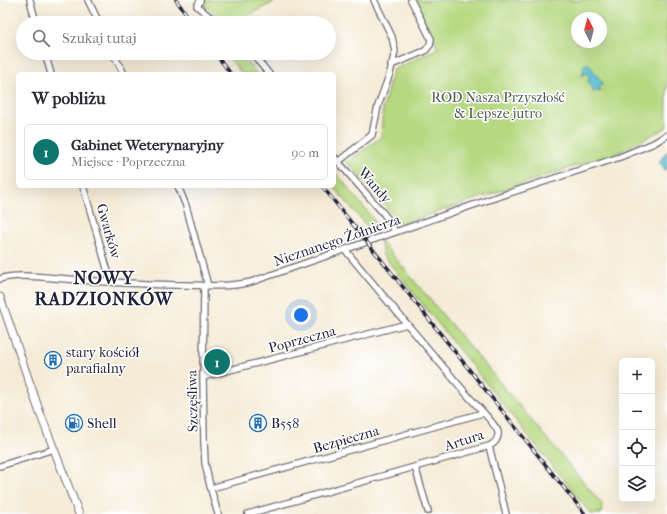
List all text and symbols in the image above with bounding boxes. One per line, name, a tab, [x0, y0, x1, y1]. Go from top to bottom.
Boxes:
north arrow	[571, 12, 607, 48]
search box	[16, 16, 336, 60]
icon: search	[30, 27, 52, 49]
text: Szukaj tutaj	[62, 29, 136, 47]
text: W pobliżu	[32, 88, 106, 108]
park label: ROD Nasza Przyszłość & Lepsze jutro	[431, 89, 565, 122]
text: Gabinet Weterynaryjny	[71, 136, 224, 154]
text: 1	[44, 145, 48, 160]
text: 90 m	[291, 145, 319, 160]
text: Miejsce · Poprzeczna	[71, 154, 185, 169]
street label: Wandy	[354, 163, 395, 207]
street label: Gwarków	[93, 202, 125, 261]
street label: Nieznanego Żołnierza	[272, 211, 403, 270]
district label: NOWY RADZIONKÓW	[35, 268, 174, 310]
your location	[291, 305, 311, 325]
street label: Poprzeczna	[267, 322, 338, 357]
place label: stary kościół parafialny	[65, 344, 139, 377]
pin: 1	[204, 347, 230, 377]
building icon: stary kościół parafialny	[43, 350, 63, 370]
map controls	[619, 358, 655, 502]
button: +	[619, 358, 655, 394]
street label: Szczęśliwa	[183, 369, 202, 432]
button: −	[619, 394, 655, 430]
fuel station icon: Shell	[64, 413, 84, 433]
building icon: B558	[248, 413, 268, 433]
place label: Shell	[87, 415, 117, 432]
place label: B558	[271, 415, 299, 432]
street label: Bezpieczna	[311, 422, 382, 457]
street label: Artura	[441, 426, 487, 455]
button: locate	[619, 430, 655, 466]
button: layers	[619, 466, 655, 502]

